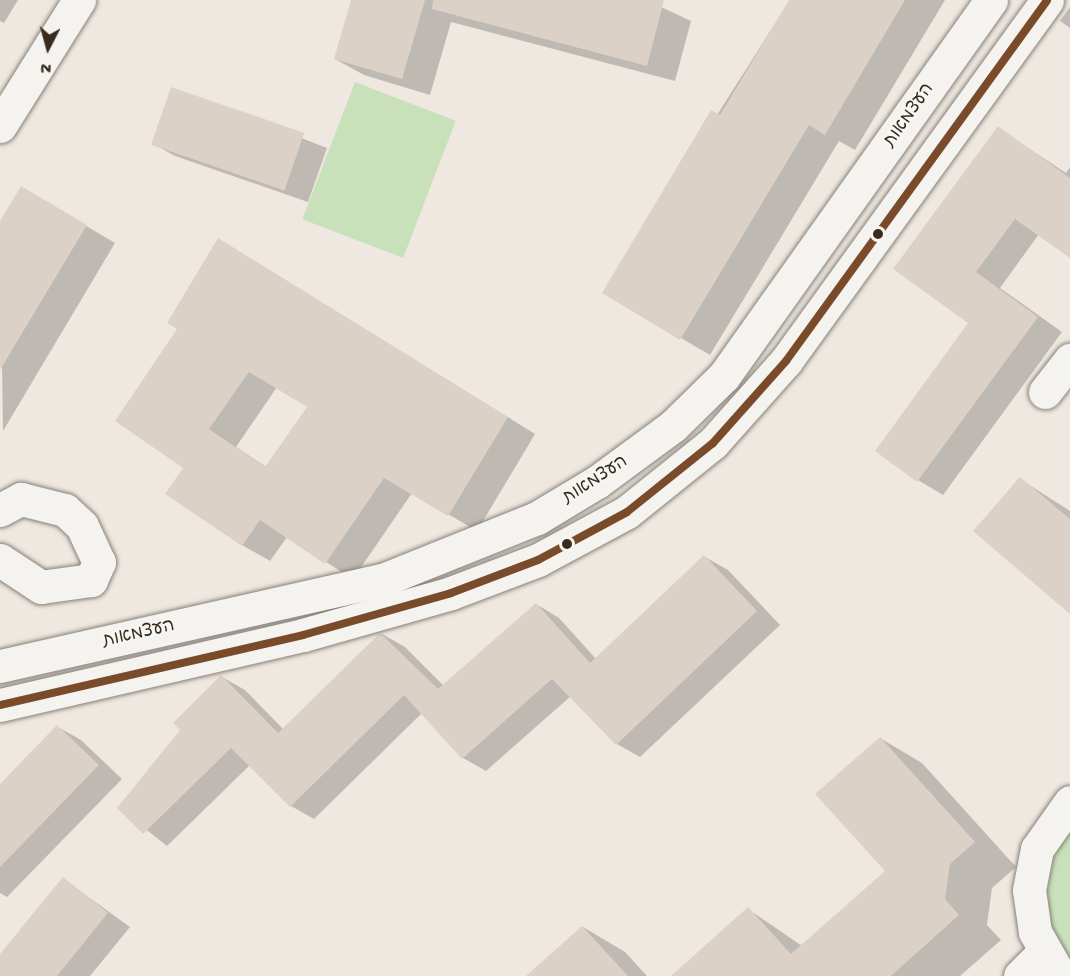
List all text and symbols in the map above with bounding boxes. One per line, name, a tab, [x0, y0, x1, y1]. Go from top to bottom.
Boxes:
north arrow	[18, 18, 78, 78]
text: N	[40, 56, 52, 76]
street label: העצמאות	[880, 80, 940, 152]
unlabelled marker	[872, 228, 884, 240]
street label: העצמאות	[559, 452, 633, 510]
unlabelled marker	[561, 538, 573, 550]
street label: העצמאות	[101, 616, 177, 654]

